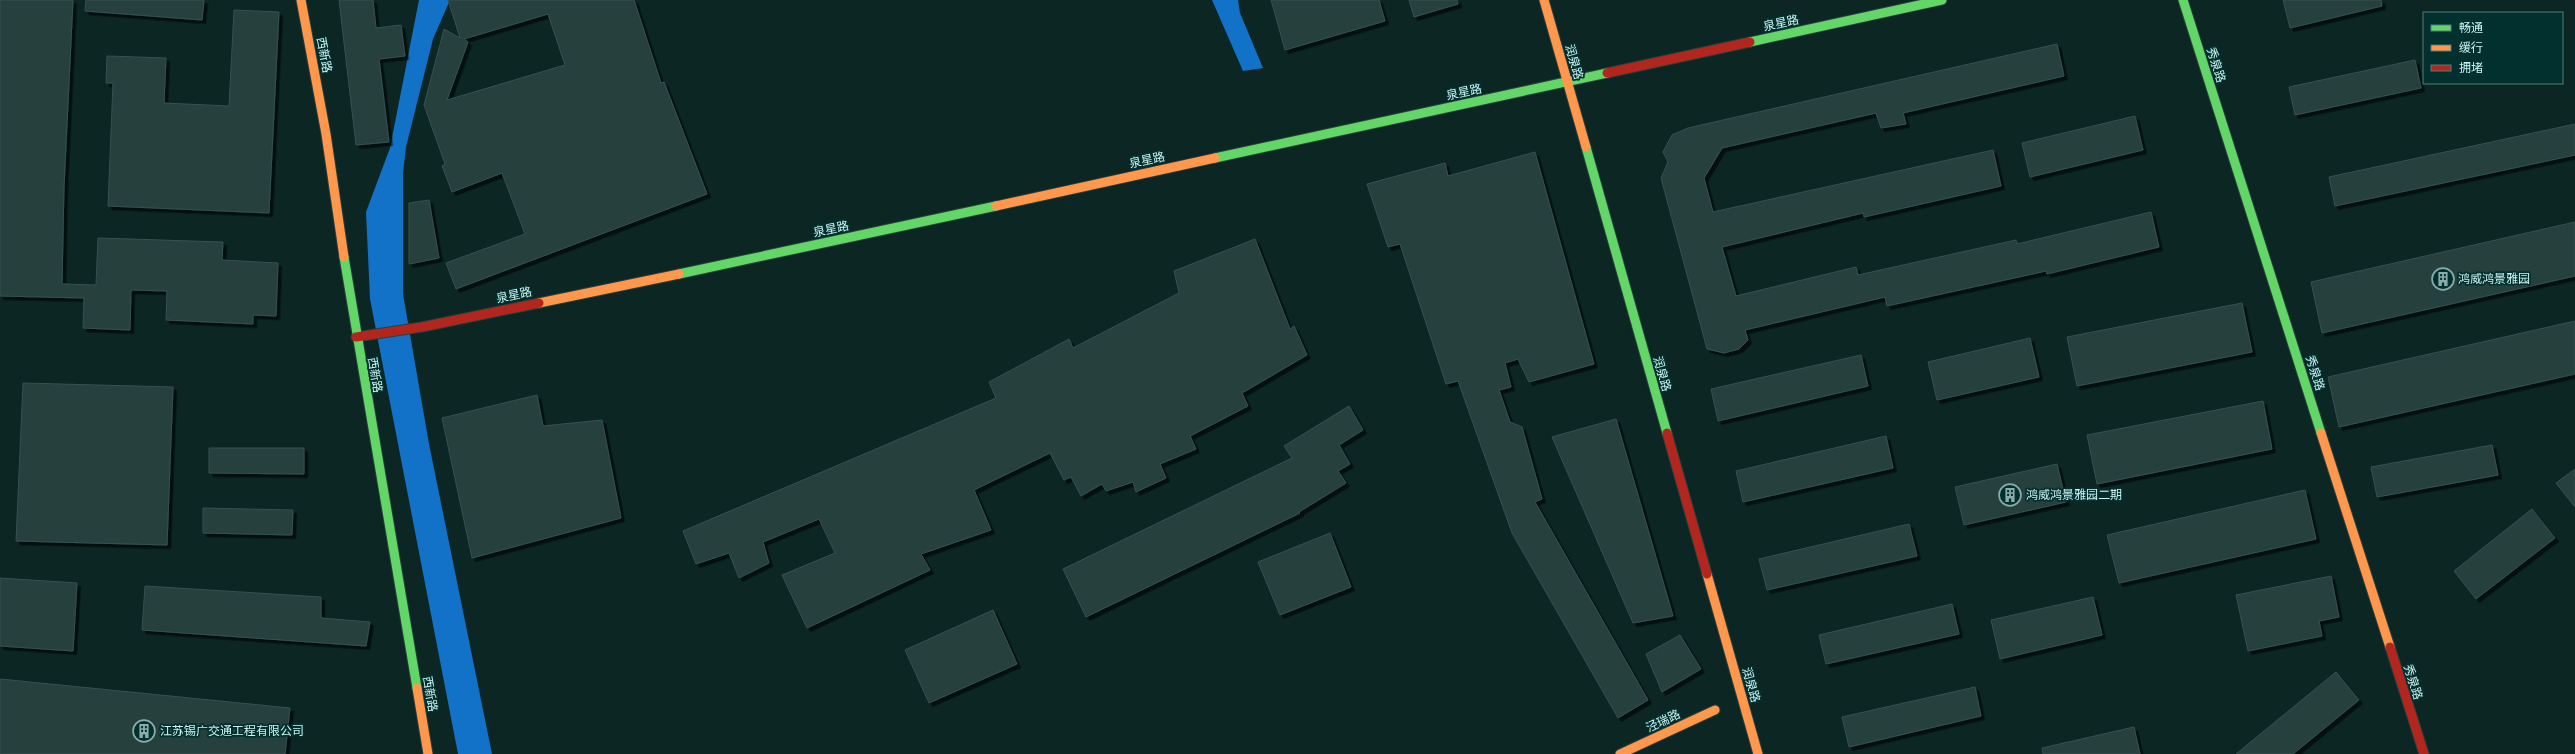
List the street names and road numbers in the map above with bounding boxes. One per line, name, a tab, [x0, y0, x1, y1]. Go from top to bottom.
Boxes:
street label: 泉星路	[1762, 12, 1800, 36]
street label: 西新路	[312, 36, 334, 74]
street label: 润泉路	[1560, 43, 1586, 82]
street label: 秀泉路	[2202, 46, 2228, 85]
street label: 泉星路	[1445, 81, 1483, 105]
street label: 泉星路	[1128, 149, 1166, 173]
street label: 泉星路	[812, 218, 850, 242]
street label: 泉星路	[495, 284, 533, 308]
street label: 秀泉路	[2301, 354, 2327, 393]
street label: 润泉路	[1648, 355, 1674, 394]
street label: 西新路	[363, 356, 385, 394]
street label: 秀泉路	[2399, 663, 2425, 702]
street label: 润泉路	[1737, 666, 1763, 705]
street label: 西新路	[418, 675, 440, 713]
street label: 泾瑞路	[1644, 707, 1683, 737]

